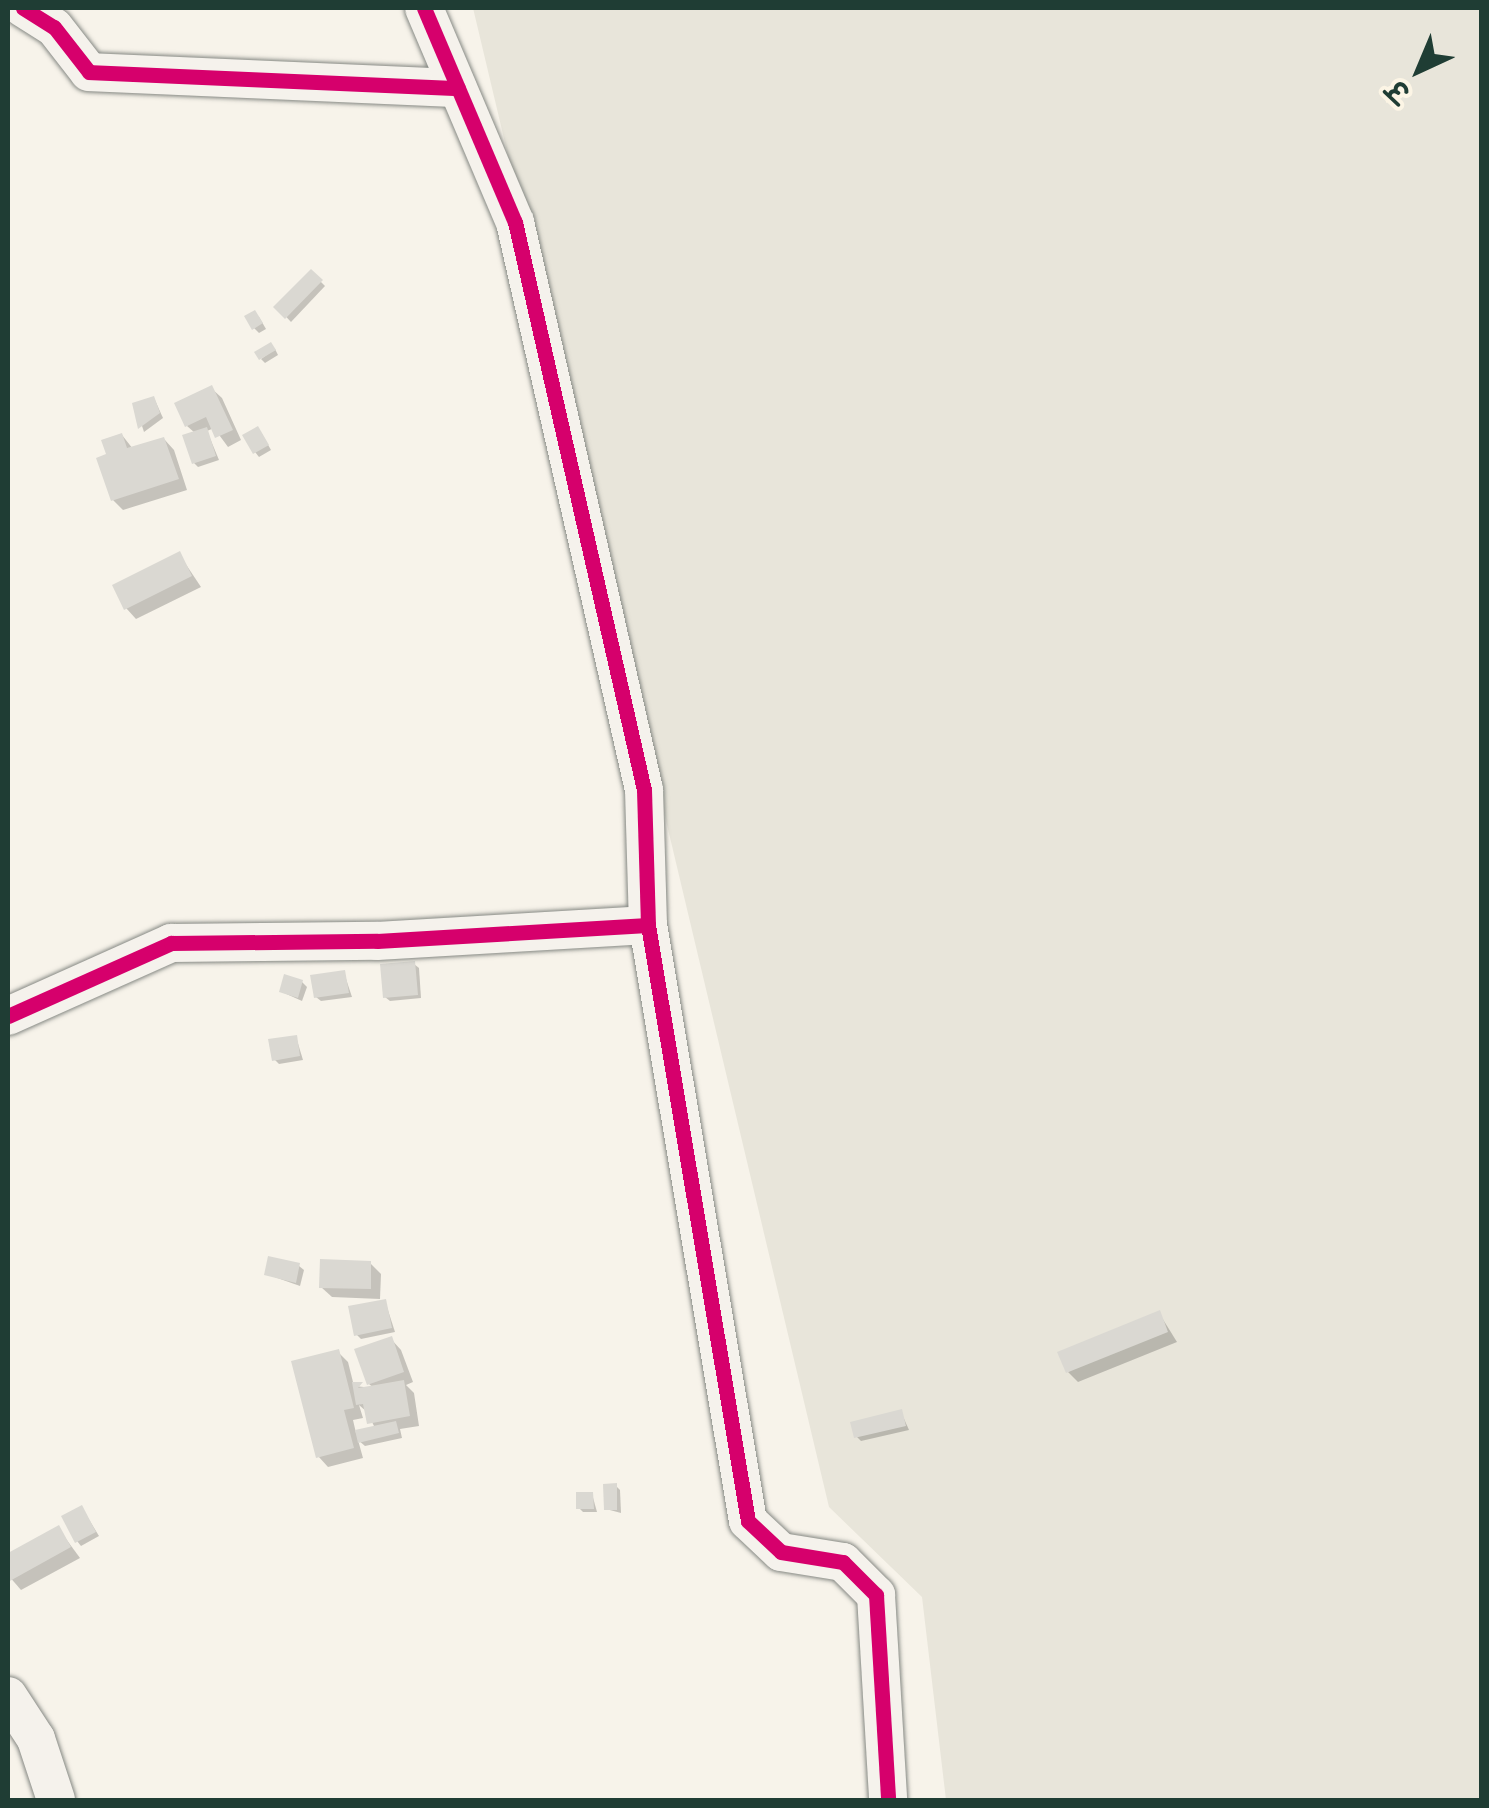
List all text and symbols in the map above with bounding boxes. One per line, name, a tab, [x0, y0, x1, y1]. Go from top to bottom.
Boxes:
north arrow	[1369, 20, 1469, 120]
text: उ	[1380, 73, 1417, 110]

